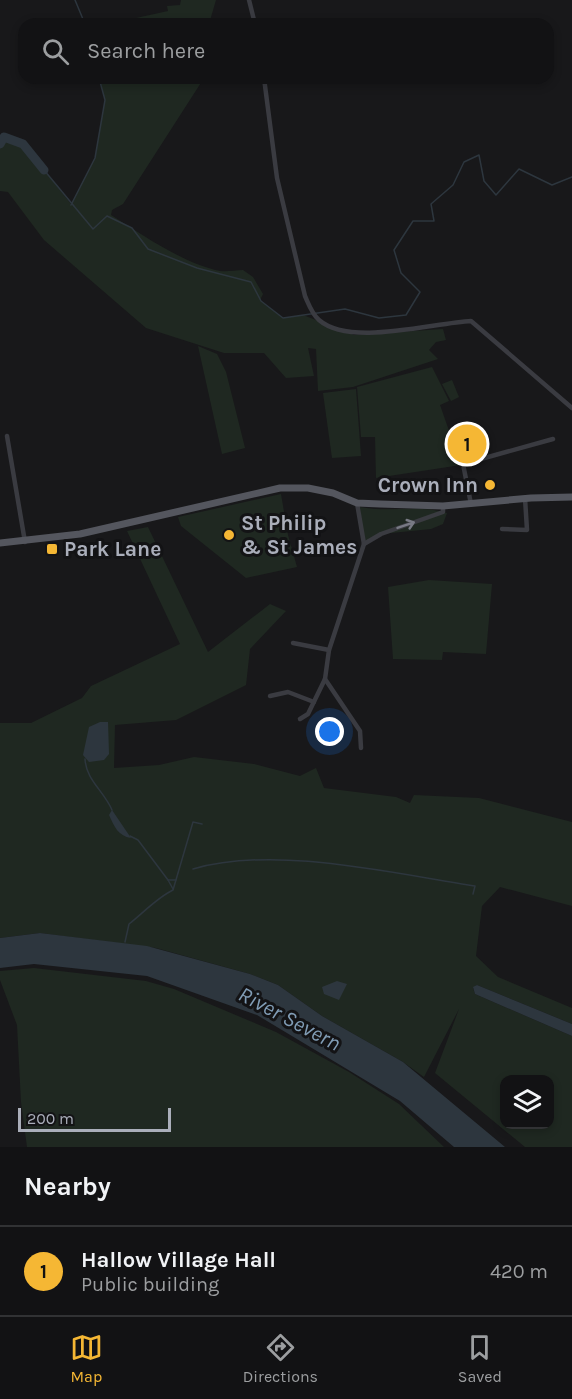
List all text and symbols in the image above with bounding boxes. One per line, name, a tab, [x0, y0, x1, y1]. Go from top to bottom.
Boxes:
search box	[18, 18, 554, 84]
icon: search	[39, 35, 72, 68]
text: Search here	[87, 38, 205, 64]
pin: 1	[448, 422, 486, 466]
place label: Crown Inn	[378, 473, 478, 497]
marker: Crown Inn	[483, 478, 497, 492]
place label: St Philip & St James	[241, 511, 357, 559]
one-way arrow	[396, 519, 415, 530]
marker: St Philip & St James	[222, 528, 236, 542]
place label: Park Lane	[64, 537, 161, 561]
marker: Park Lane	[45, 542, 59, 556]
your location	[315, 717, 344, 746]
water label: River Severn	[234, 981, 345, 1057]
map controls	[500, 1075, 554, 1129]
button: layers	[500, 1075, 554, 1129]
scale bar	[18, 1105, 171, 1132]
text: 200 m	[27, 1109, 74, 1128]
text: Nearby	[24, 1171, 111, 1202]
text: Hallow Village Hall	[81, 1247, 276, 1273]
text: 1	[40, 1260, 47, 1283]
text: 420 m	[490, 1260, 548, 1283]
text: Public building	[81, 1273, 219, 1296]
tab: Map	[70, 1331, 103, 1386]
tab: Directions	[243, 1331, 318, 1386]
tab: Saved	[458, 1331, 502, 1386]

